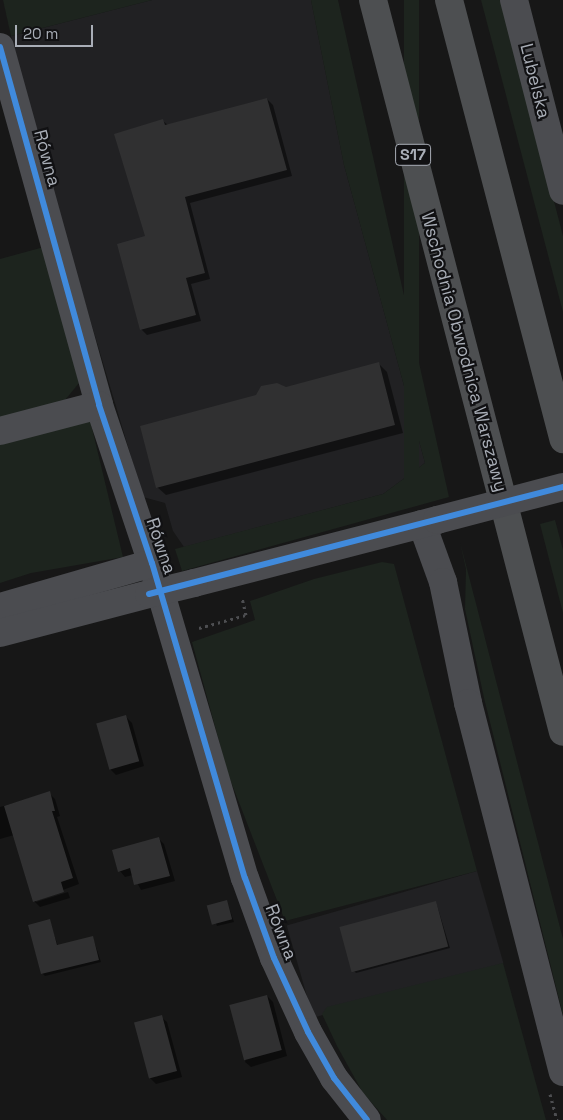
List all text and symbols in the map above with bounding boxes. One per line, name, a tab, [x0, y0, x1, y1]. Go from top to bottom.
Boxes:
scale bar	[18, 15, 95, 47]
text: 20 m	[23, 24, 58, 43]
street label: Lubelska	[515, 41, 555, 121]
street label: Równa	[29, 127, 65, 189]
road number: S17	[394, 142, 432, 168]
street label: Wschodnia Obwodnica Warszawy	[416, 210, 512, 494]
street label: Równa	[141, 515, 181, 577]
street label: Równa	[261, 901, 301, 963]

